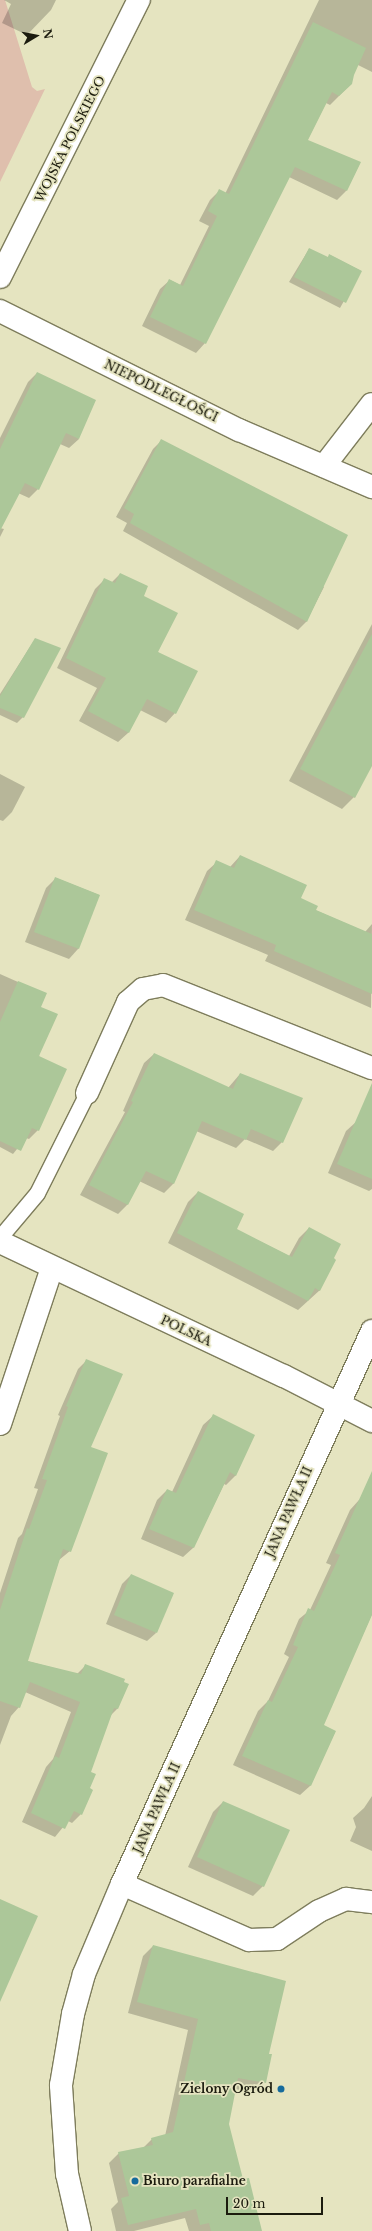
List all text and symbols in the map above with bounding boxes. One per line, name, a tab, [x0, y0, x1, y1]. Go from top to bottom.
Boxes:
north arrow	[16, 16, 56, 56]
text: N	[40, 28, 56, 40]
street label: WOJSKA POLSKIEGO	[32, 73, 108, 205]
street label: NIEPODLEGŁOŚCI	[102, 357, 220, 425]
street label: POLSKA	[158, 1313, 214, 1349]
street label: JANA PAWŁA II	[262, 1464, 316, 1560]
street label: JANA PAWŁA II	[130, 1760, 184, 1856]
place label: Zielony Ogród	[180, 2082, 273, 2096]
marker: Zielony Ogród	[276, 2084, 286, 2094]
place label: Biuro parafialne	[143, 2174, 246, 2188]
marker: Biuro parafialne	[130, 2176, 140, 2186]
scale bar	[228, 2189, 325, 2215]
text: 20 m	[233, 2196, 265, 2211]

